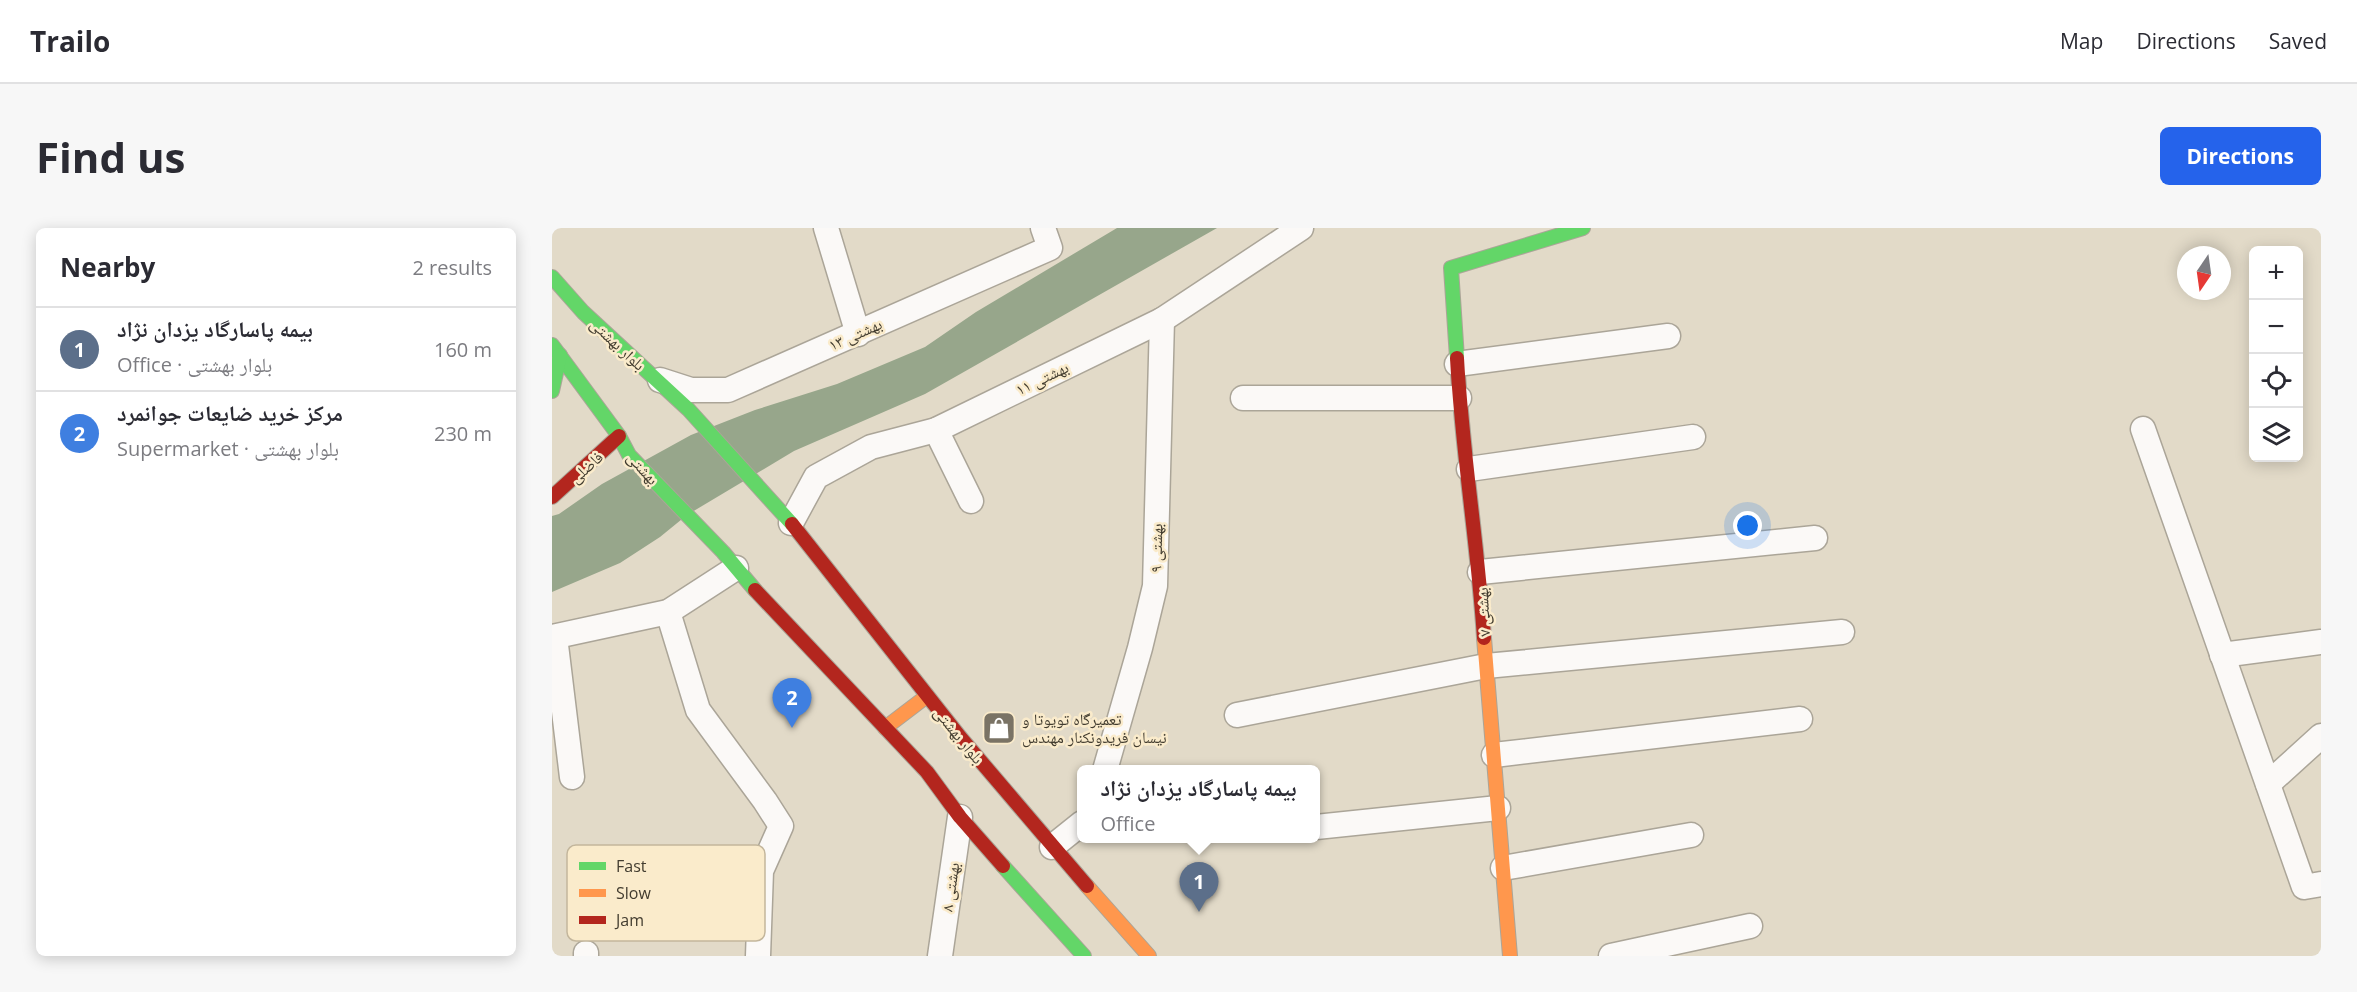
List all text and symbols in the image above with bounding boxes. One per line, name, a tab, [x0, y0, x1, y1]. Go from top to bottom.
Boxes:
text: Trailo	[30, 22, 110, 60]
text: Map	[2060, 27, 2103, 55]
text: Directions	[2136, 27, 2236, 55]
text: Saved	[2269, 27, 2327, 55]
button: Directions	[2160, 127, 2321, 185]
text: Find us	[36, 128, 185, 185]
north arrow	[2177, 246, 2231, 300]
map controls	[2249, 246, 2303, 462]
button: +	[2249, 246, 2303, 300]
text: Nearby	[60, 249, 155, 285]
text: 2 results	[412, 254, 492, 281]
button: −	[2249, 300, 2303, 354]
street label: بهشتی ۱۳	[825, 312, 885, 356]
text: بیمه پاسارگاد یزدان نژاد	[117, 313, 313, 343]
street label: بلوار بهشتی	[586, 313, 650, 375]
text: 1	[74, 336, 85, 363]
text: 160 m	[434, 336, 492, 363]
text: Office · بلوار بهشتی	[117, 351, 272, 378]
button: locate	[2249, 354, 2303, 408]
street label: بهشتی ۱۱	[1012, 356, 1072, 400]
text: مرکز خرید ضایعات جوانمرد	[117, 397, 343, 427]
button: layers	[2249, 408, 2303, 462]
text: 2	[74, 420, 85, 447]
text: 230 m	[434, 420, 492, 447]
text: Supermarket · بلوار بهشتی	[117, 435, 339, 462]
street label: فاضلی	[564, 446, 608, 488]
street label: بهشتی	[622, 447, 664, 489]
your location	[1733, 511, 1762, 540]
street label: بهشتی ۹	[1145, 523, 1167, 573]
street label: بهشتی ۷	[1471, 587, 1495, 637]
pin: 2	[772, 678, 812, 728]
street label: بلوار بهشتی	[929, 702, 989, 768]
place label: تعمیرگاه تویوتا و نیسان فریدونکنار مهندس	[1022, 708, 1167, 748]
shop icon: تعمیرگاه تویوتا و نیسان فریدونکنار مهندس	[981, 710, 1017, 746]
popup	[1077, 765, 1320, 843]
text: بیمه پاسارگاد یزدان نژاد	[1101, 772, 1296, 802]
text: Office	[1101, 810, 1155, 837]
legend	[567, 845, 765, 941]
text: Fast	[616, 855, 647, 877]
street label: بهشتی ۸	[936, 861, 964, 913]
pin: 1	[1180, 862, 1218, 912]
text: Slow	[616, 882, 651, 904]
text: Jam	[614, 909, 644, 931]

